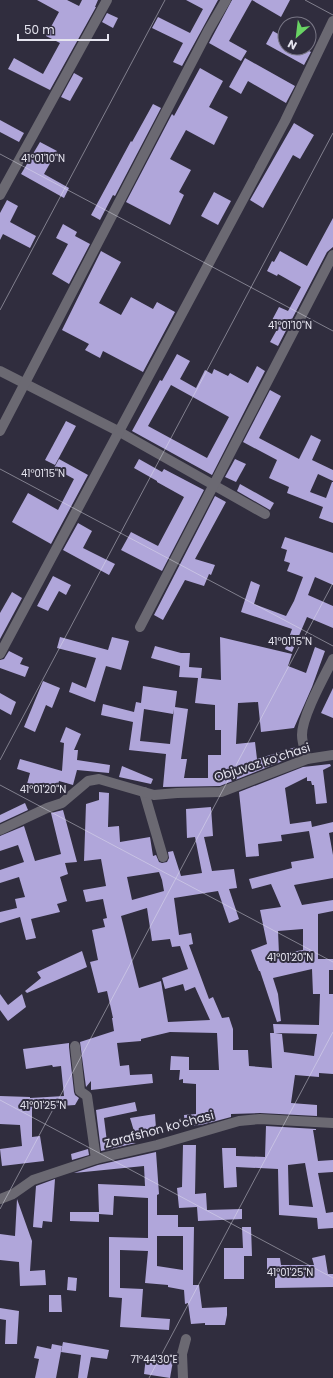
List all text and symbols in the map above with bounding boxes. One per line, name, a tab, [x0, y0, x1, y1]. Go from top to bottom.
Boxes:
scale bar	[18, 16, 108, 42]
north arrow	[277, 16, 317, 56]
text: 50 m	[24, 21, 55, 38]
text: N	[285, 36, 300, 54]
text: 41°01'10"N	[21, 151, 65, 166]
text: 41°01'10"N	[268, 318, 312, 333]
text: 41°01'15"N	[21, 466, 65, 481]
text: 41°01'15"N	[268, 634, 312, 649]
street label: Objuvoz koʻchasi	[212, 738, 312, 786]
text: 41°01'20"N	[20, 782, 66, 797]
text: 41°01'20"N	[267, 950, 313, 965]
text: 41°01'25"N	[20, 1098, 66, 1113]
street label: Zarafshon koʻchasi	[102, 1106, 216, 1152]
text: 41°01'25"N	[267, 1265, 313, 1280]
text: 71°44'30"E	[130, 1352, 178, 1367]

